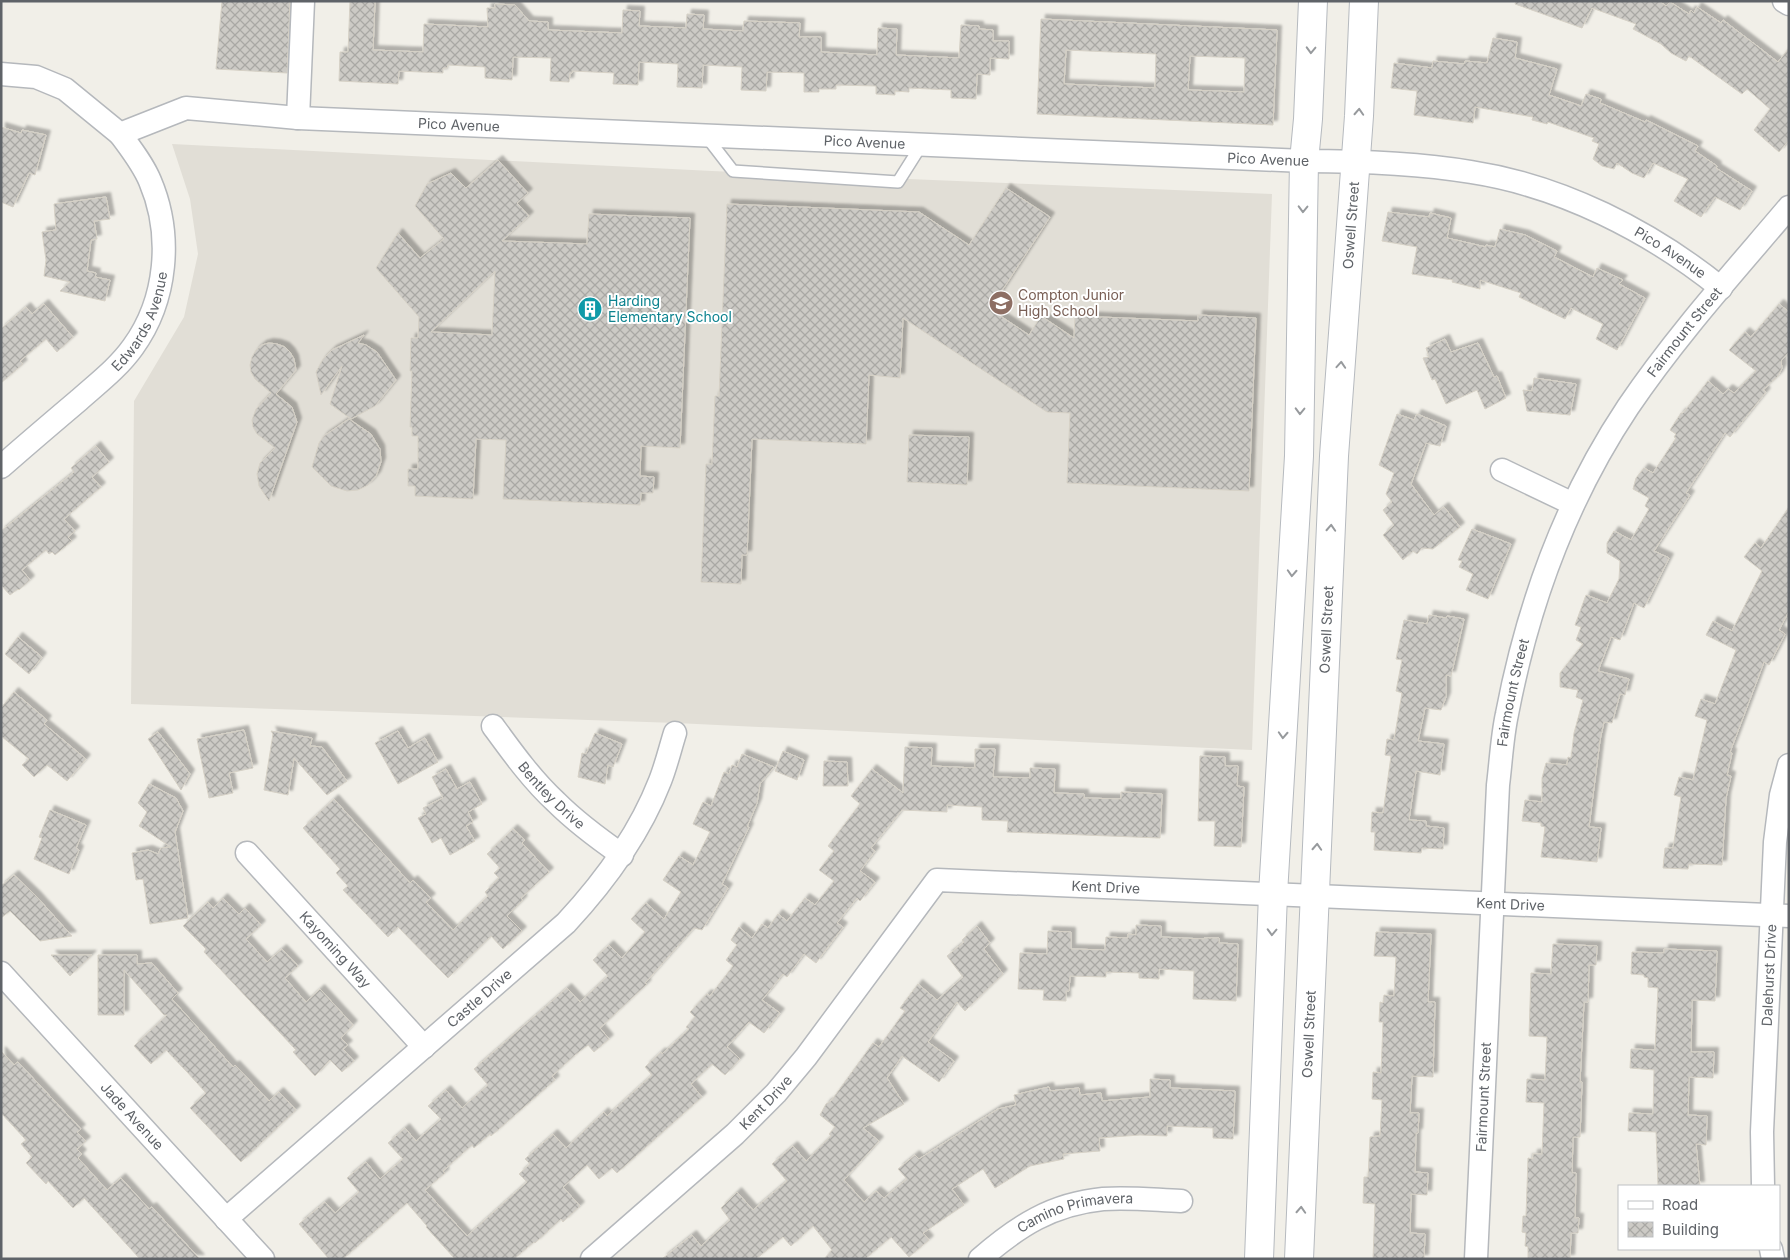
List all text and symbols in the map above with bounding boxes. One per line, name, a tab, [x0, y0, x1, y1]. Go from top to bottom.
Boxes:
one-way arrow	[1306, 46, 1316, 54]
one-way arrow	[1354, 108, 1364, 116]
street label: Pico Avenue	[418, 114, 500, 135]
street label: Pico Avenue	[823, 131, 906, 152]
street label: Pico Avenue	[1227, 149, 1309, 169]
street label: Oswell Street	[1339, 181, 1362, 270]
one-way arrow	[1298, 206, 1309, 214]
street label: Pico Avenue	[1632, 223, 1710, 282]
street label: Edwards Avenue	[108, 270, 170, 374]
street label: Fairmount Street	[1643, 283, 1725, 380]
place label: Compton Junior High School	[1018, 286, 1124, 319]
school or university icon: Compton Junior High School	[988, 290, 1014, 316]
place label: Harding Elementary School	[608, 292, 732, 325]
building icon: Harding Elementary School	[577, 296, 603, 322]
one-way arrow	[1335, 361, 1346, 369]
one-way arrow	[1295, 407, 1305, 415]
one-way arrow	[1326, 523, 1336, 531]
one-way arrow	[1287, 569, 1298, 577]
street label: Oswell Street	[1316, 585, 1336, 674]
street label: Fairmount Street	[1493, 636, 1532, 748]
one-way arrow	[1277, 732, 1288, 740]
street label: Bentley Drive	[515, 758, 589, 832]
one-way arrow	[1312, 843, 1322, 851]
street label: Kent Drive	[1071, 877, 1141, 897]
street label: Kent Drive	[1476, 894, 1545, 914]
street label: Kayoming Way	[296, 907, 375, 992]
street label: Dalehurst Drive	[1758, 924, 1779, 1027]
one-way arrow	[1267, 929, 1277, 937]
street label: Castle Drive	[443, 965, 515, 1031]
street label: Oswell Street	[1298, 990, 1319, 1078]
street label: Fairmount Street	[1472, 1041, 1494, 1153]
street label: Kent Drive	[736, 1072, 795, 1133]
street label: Jade Avenue	[97, 1078, 168, 1153]
legend	[1618, 1185, 1780, 1250]
street label: Camino Primavera	[1013, 1189, 1133, 1236]
text: Road	[1662, 1195, 1698, 1214]
one-way arrow	[1296, 1206, 1306, 1214]
text: Building	[1662, 1220, 1719, 1239]

